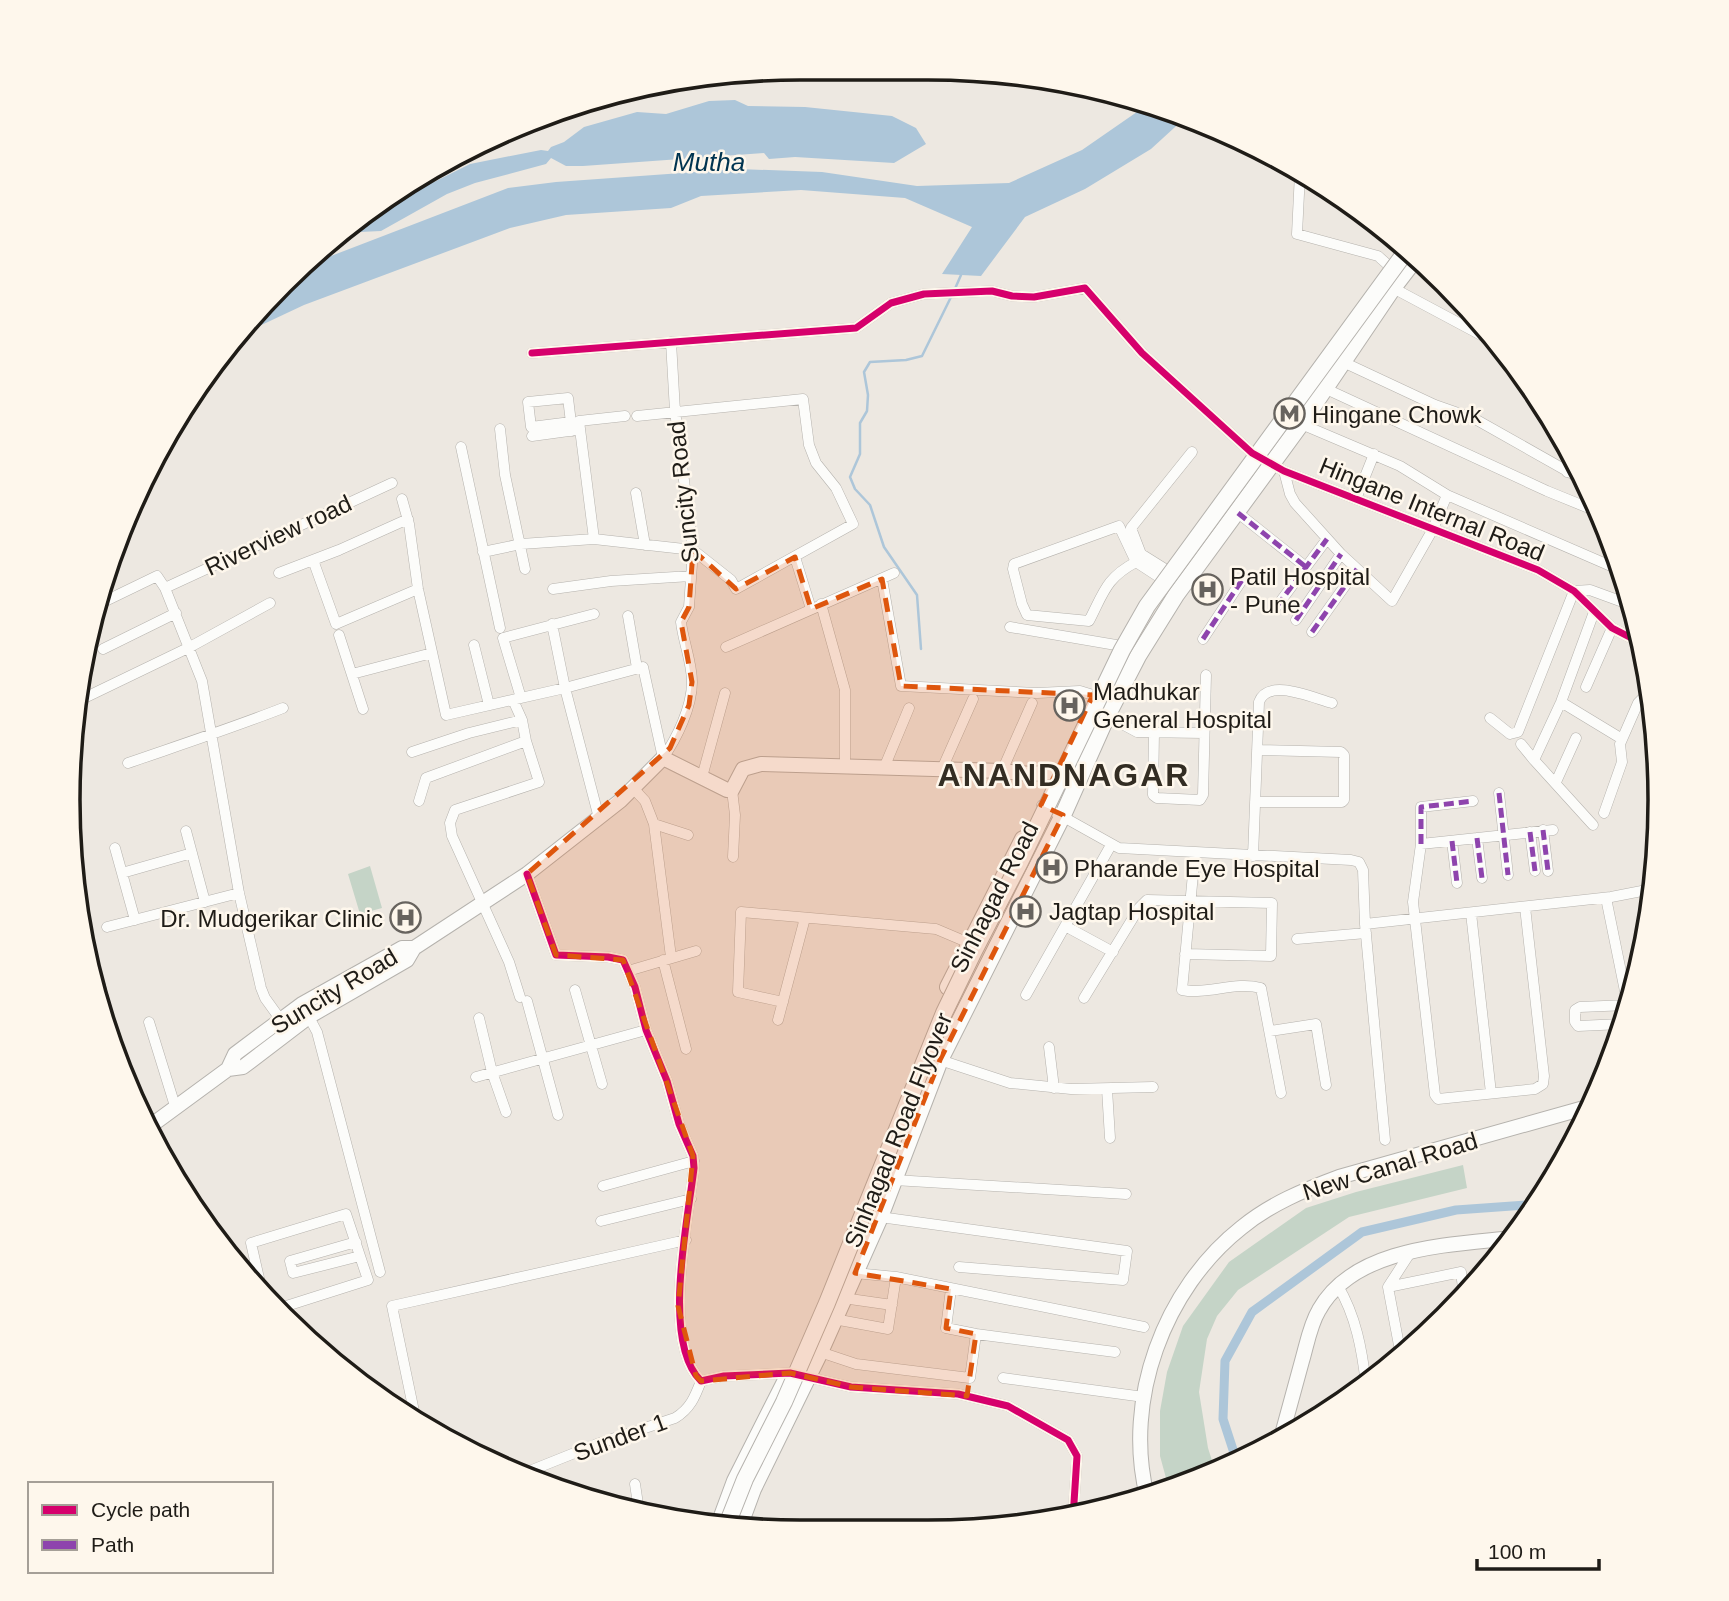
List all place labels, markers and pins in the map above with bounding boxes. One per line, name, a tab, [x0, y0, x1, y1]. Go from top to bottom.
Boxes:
metro station icon: Hingane Chowk	[1272, 397, 1306, 431]
place label: Hingane Chowk	[1312, 401, 1482, 428]
place label: Patil Hospital - Pune	[1230, 563, 1370, 618]
hospital icon: Patil Hospital - Pune	[1190, 573, 1224, 607]
place label: Madhukar General Hospital	[1093, 678, 1272, 733]
hospital icon: Madhukar General Hospital	[1053, 688, 1087, 722]
hospital icon: Pharande Eye Hospital	[1034, 851, 1068, 885]
place label: Pharande Eye Hospital	[1074, 855, 1319, 882]
hospital icon: Jagtap Hospital	[1009, 894, 1043, 928]
place label: Jagtap Hospital	[1049, 898, 1214, 925]
hospital icon: Dr. Mudgerikar Clinic	[389, 901, 423, 935]
place label: Dr. Mudgerikar Clinic	[160, 905, 383, 932]

